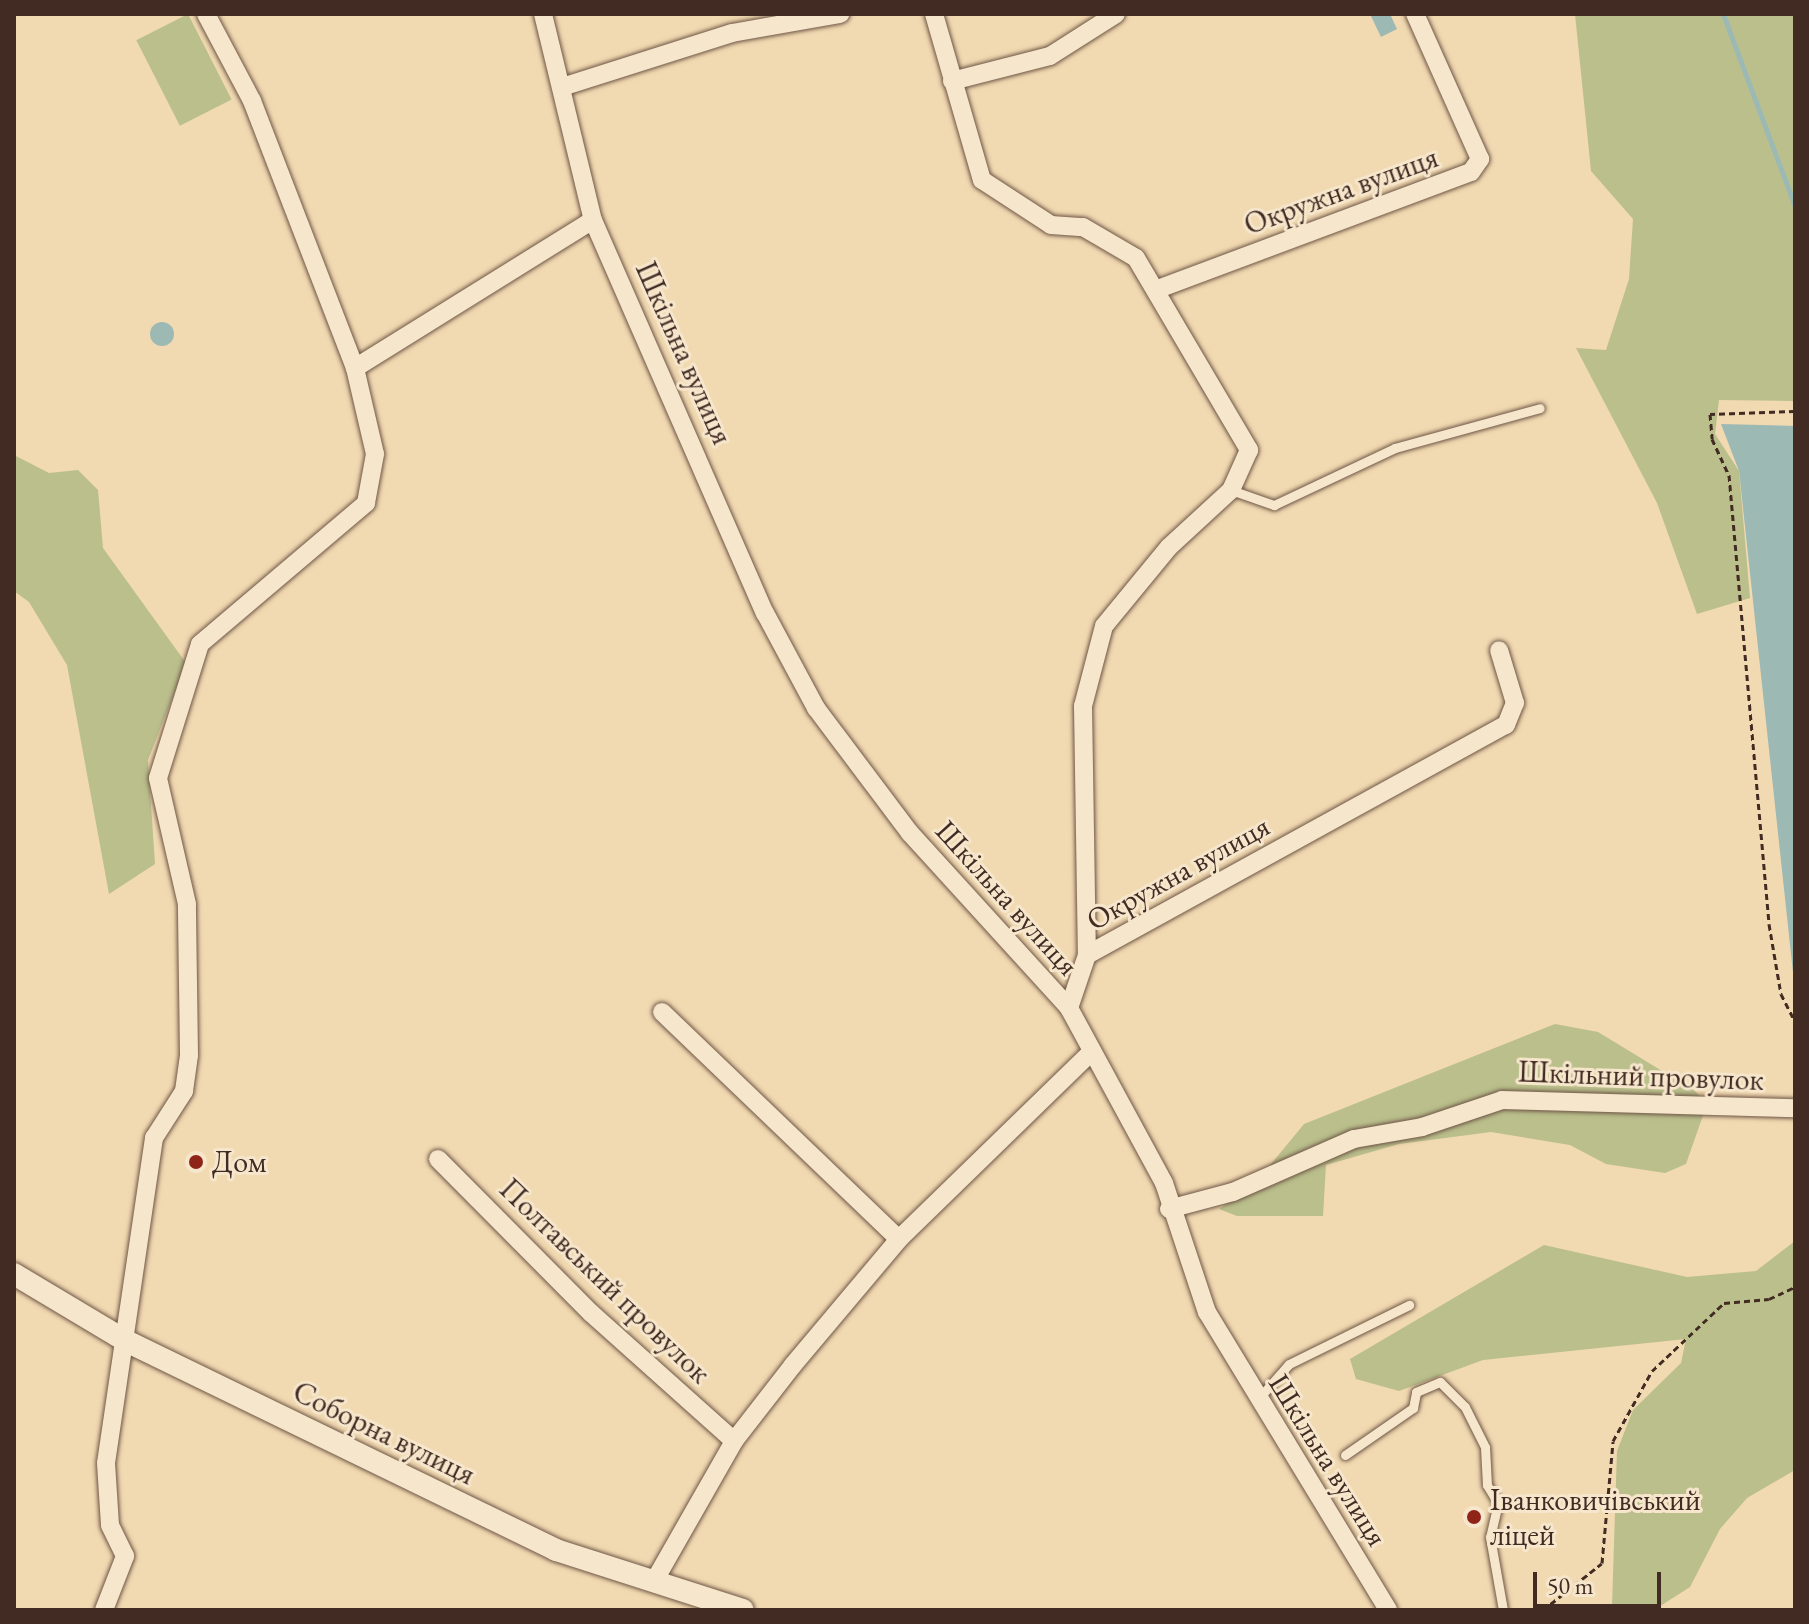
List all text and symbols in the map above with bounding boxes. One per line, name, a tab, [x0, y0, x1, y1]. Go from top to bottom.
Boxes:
street label: Окружна вулиця	[1239, 139, 1443, 243]
street label: Шкільна вулиця	[628, 256, 740, 450]
street label: Окружна вулиця	[1080, 808, 1276, 938]
street label: Шкільна вулиця	[928, 813, 1086, 983]
street label: Шкільний провулок	[1517, 1054, 1765, 1098]
place label: Дом	[212, 1144, 266, 1180]
marker: Дом	[187, 1153, 205, 1171]
street label: Полтавський провулок	[492, 1171, 718, 1391]
street label: Шкільна вулиця	[1261, 1367, 1395, 1553]
street label: Соборна вулиця	[287, 1373, 481, 1493]
place label: Іванковичівський ліцей	[1490, 1482, 1701, 1552]
marker: Іванковичівський ліцей	[1465, 1508, 1483, 1526]
scale bar	[1537, 1556, 1665, 1606]
text: 50 m	[1547, 1570, 1594, 1601]

